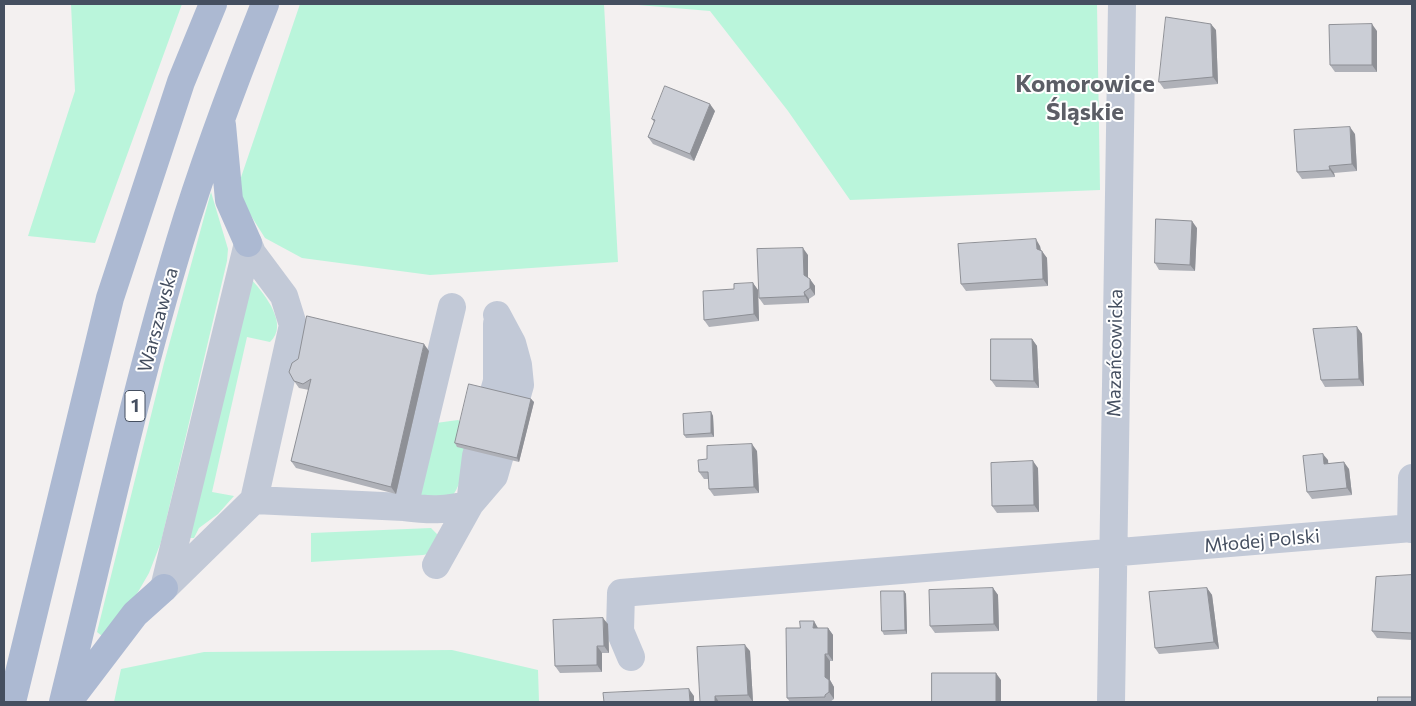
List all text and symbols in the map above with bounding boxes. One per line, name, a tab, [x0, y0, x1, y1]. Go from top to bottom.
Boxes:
district label: Komorowice Śląskie	[1015, 70, 1155, 126]
street label: Warszawska	[133, 265, 183, 375]
street label: Mazańcowicka	[1102, 289, 1128, 417]
road number: 1	[125, 391, 145, 422]
street label: Młodej Polski	[1203, 525, 1321, 557]

